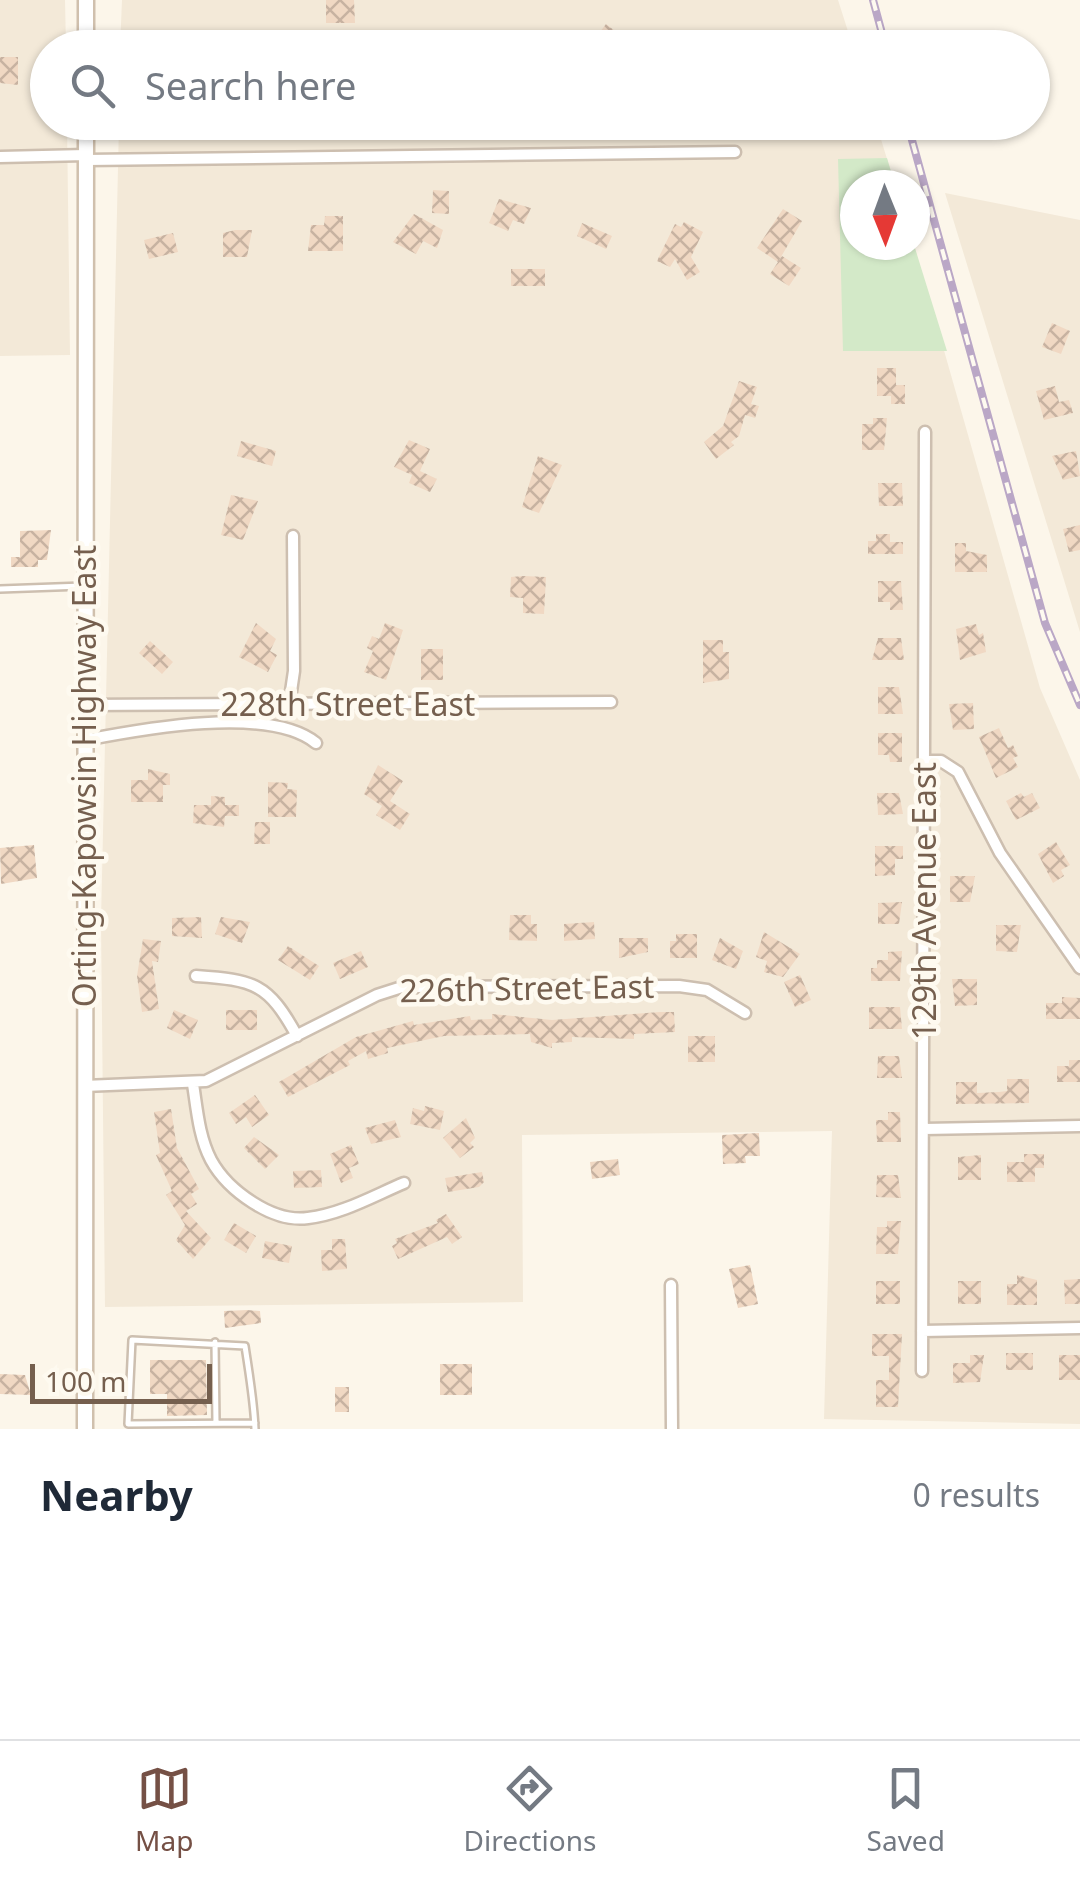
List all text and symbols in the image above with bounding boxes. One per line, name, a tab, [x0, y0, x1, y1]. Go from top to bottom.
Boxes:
search box	[30, 30, 1050, 140]
icon: search	[65, 58, 120, 113]
text: Search here	[145, 59, 356, 111]
north arrow	[840, 170, 930, 260]
street label: Orting-Kapowsin Highway East	[62, 545, 105, 1007]
street label: 228th Street East	[221, 682, 475, 725]
street label: 129th Avenue East	[902, 762, 945, 1040]
street label: 226th Street East	[399, 964, 655, 1011]
scale bar	[30, 1359, 212, 1404]
text: 100 m	[45, 1362, 127, 1400]
text: Nearby	[40, 1466, 193, 1523]
text: 0 results	[913, 1473, 1040, 1516]
tab: Map	[135, 1761, 193, 1859]
tab: Directions	[464, 1761, 596, 1859]
tab: Saved	[867, 1761, 945, 1859]

